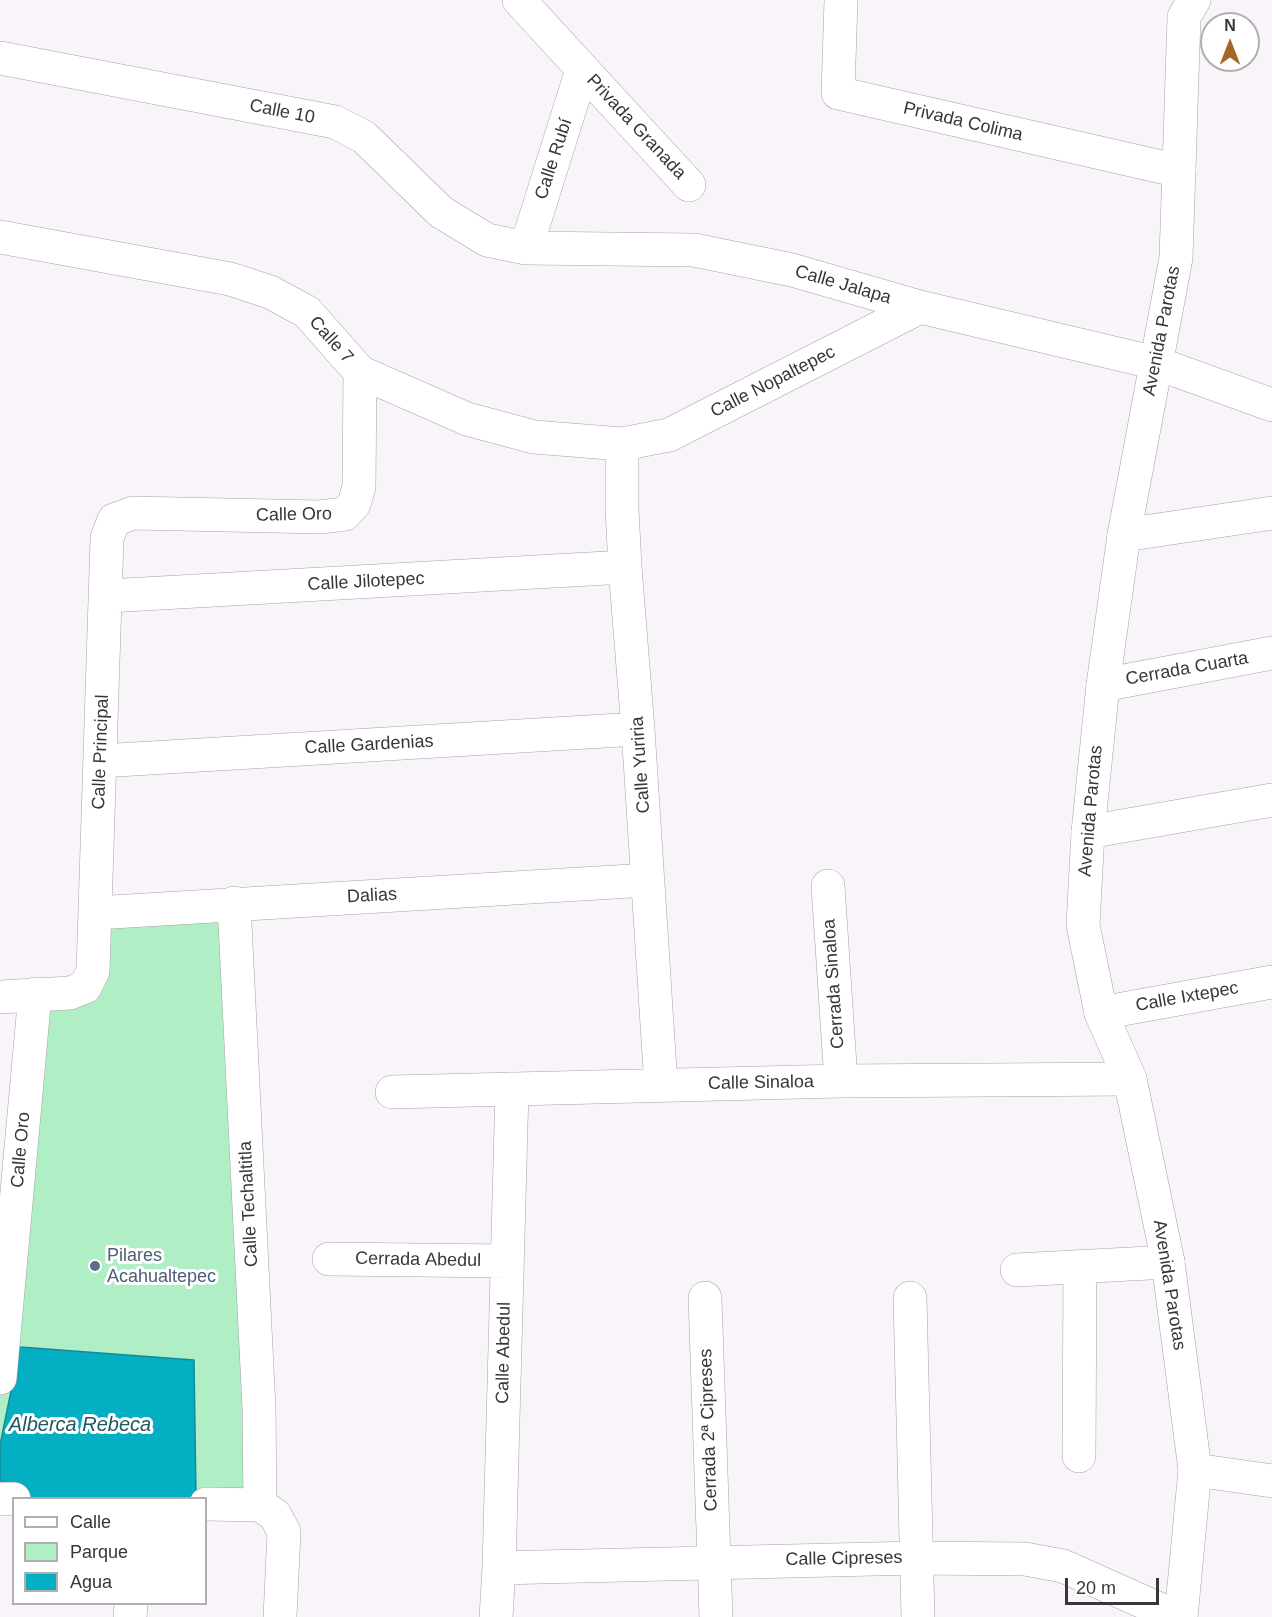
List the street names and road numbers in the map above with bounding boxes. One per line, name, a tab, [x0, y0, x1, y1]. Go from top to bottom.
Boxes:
street label: Privada Granada	[582, 70, 690, 184]
street label: Calle 10	[248, 95, 316, 129]
street label: Privada Colima	[901, 98, 1025, 146]
street label: Calle Rubí	[531, 116, 577, 202]
street label: Calle Jalapa	[792, 261, 894, 309]
street label: Avenida Parotas	[1139, 264, 1185, 398]
street label: Calle 7	[304, 312, 358, 368]
street label: Calle Nopaltepec	[707, 341, 839, 423]
street label: Calle Oro	[256, 504, 332, 526]
street label: Calle Jilotepec	[307, 568, 425, 596]
street label: Cerrada Cuarta	[1124, 648, 1250, 690]
street label: Calle Principal	[88, 694, 114, 810]
street label: Calle Yuriria	[627, 716, 655, 814]
street label: Calle Gardenias	[304, 731, 434, 759]
street label: Avenida Parotas	[1074, 744, 1108, 878]
street label: Dalias	[346, 884, 398, 908]
street label: Cerrada Sinaloa	[819, 918, 849, 1050]
street label: Calle Ixtepec	[1134, 977, 1240, 1017]
street label: Calle Sinaloa	[708, 1071, 814, 1095]
street label: Calle Oro	[7, 1111, 35, 1189]
street label: Calle Techaltitla	[235, 1140, 263, 1268]
street label: Avenida Parotas	[1148, 1218, 1190, 1352]
street label: Cerrada Abedul	[355, 1248, 481, 1272]
street label: Calle Abedul	[492, 1302, 516, 1404]
street label: Cerrada 2ª Cipreses	[695, 1348, 723, 1512]
street label: Calle Cipreses	[785, 1547, 903, 1571]

